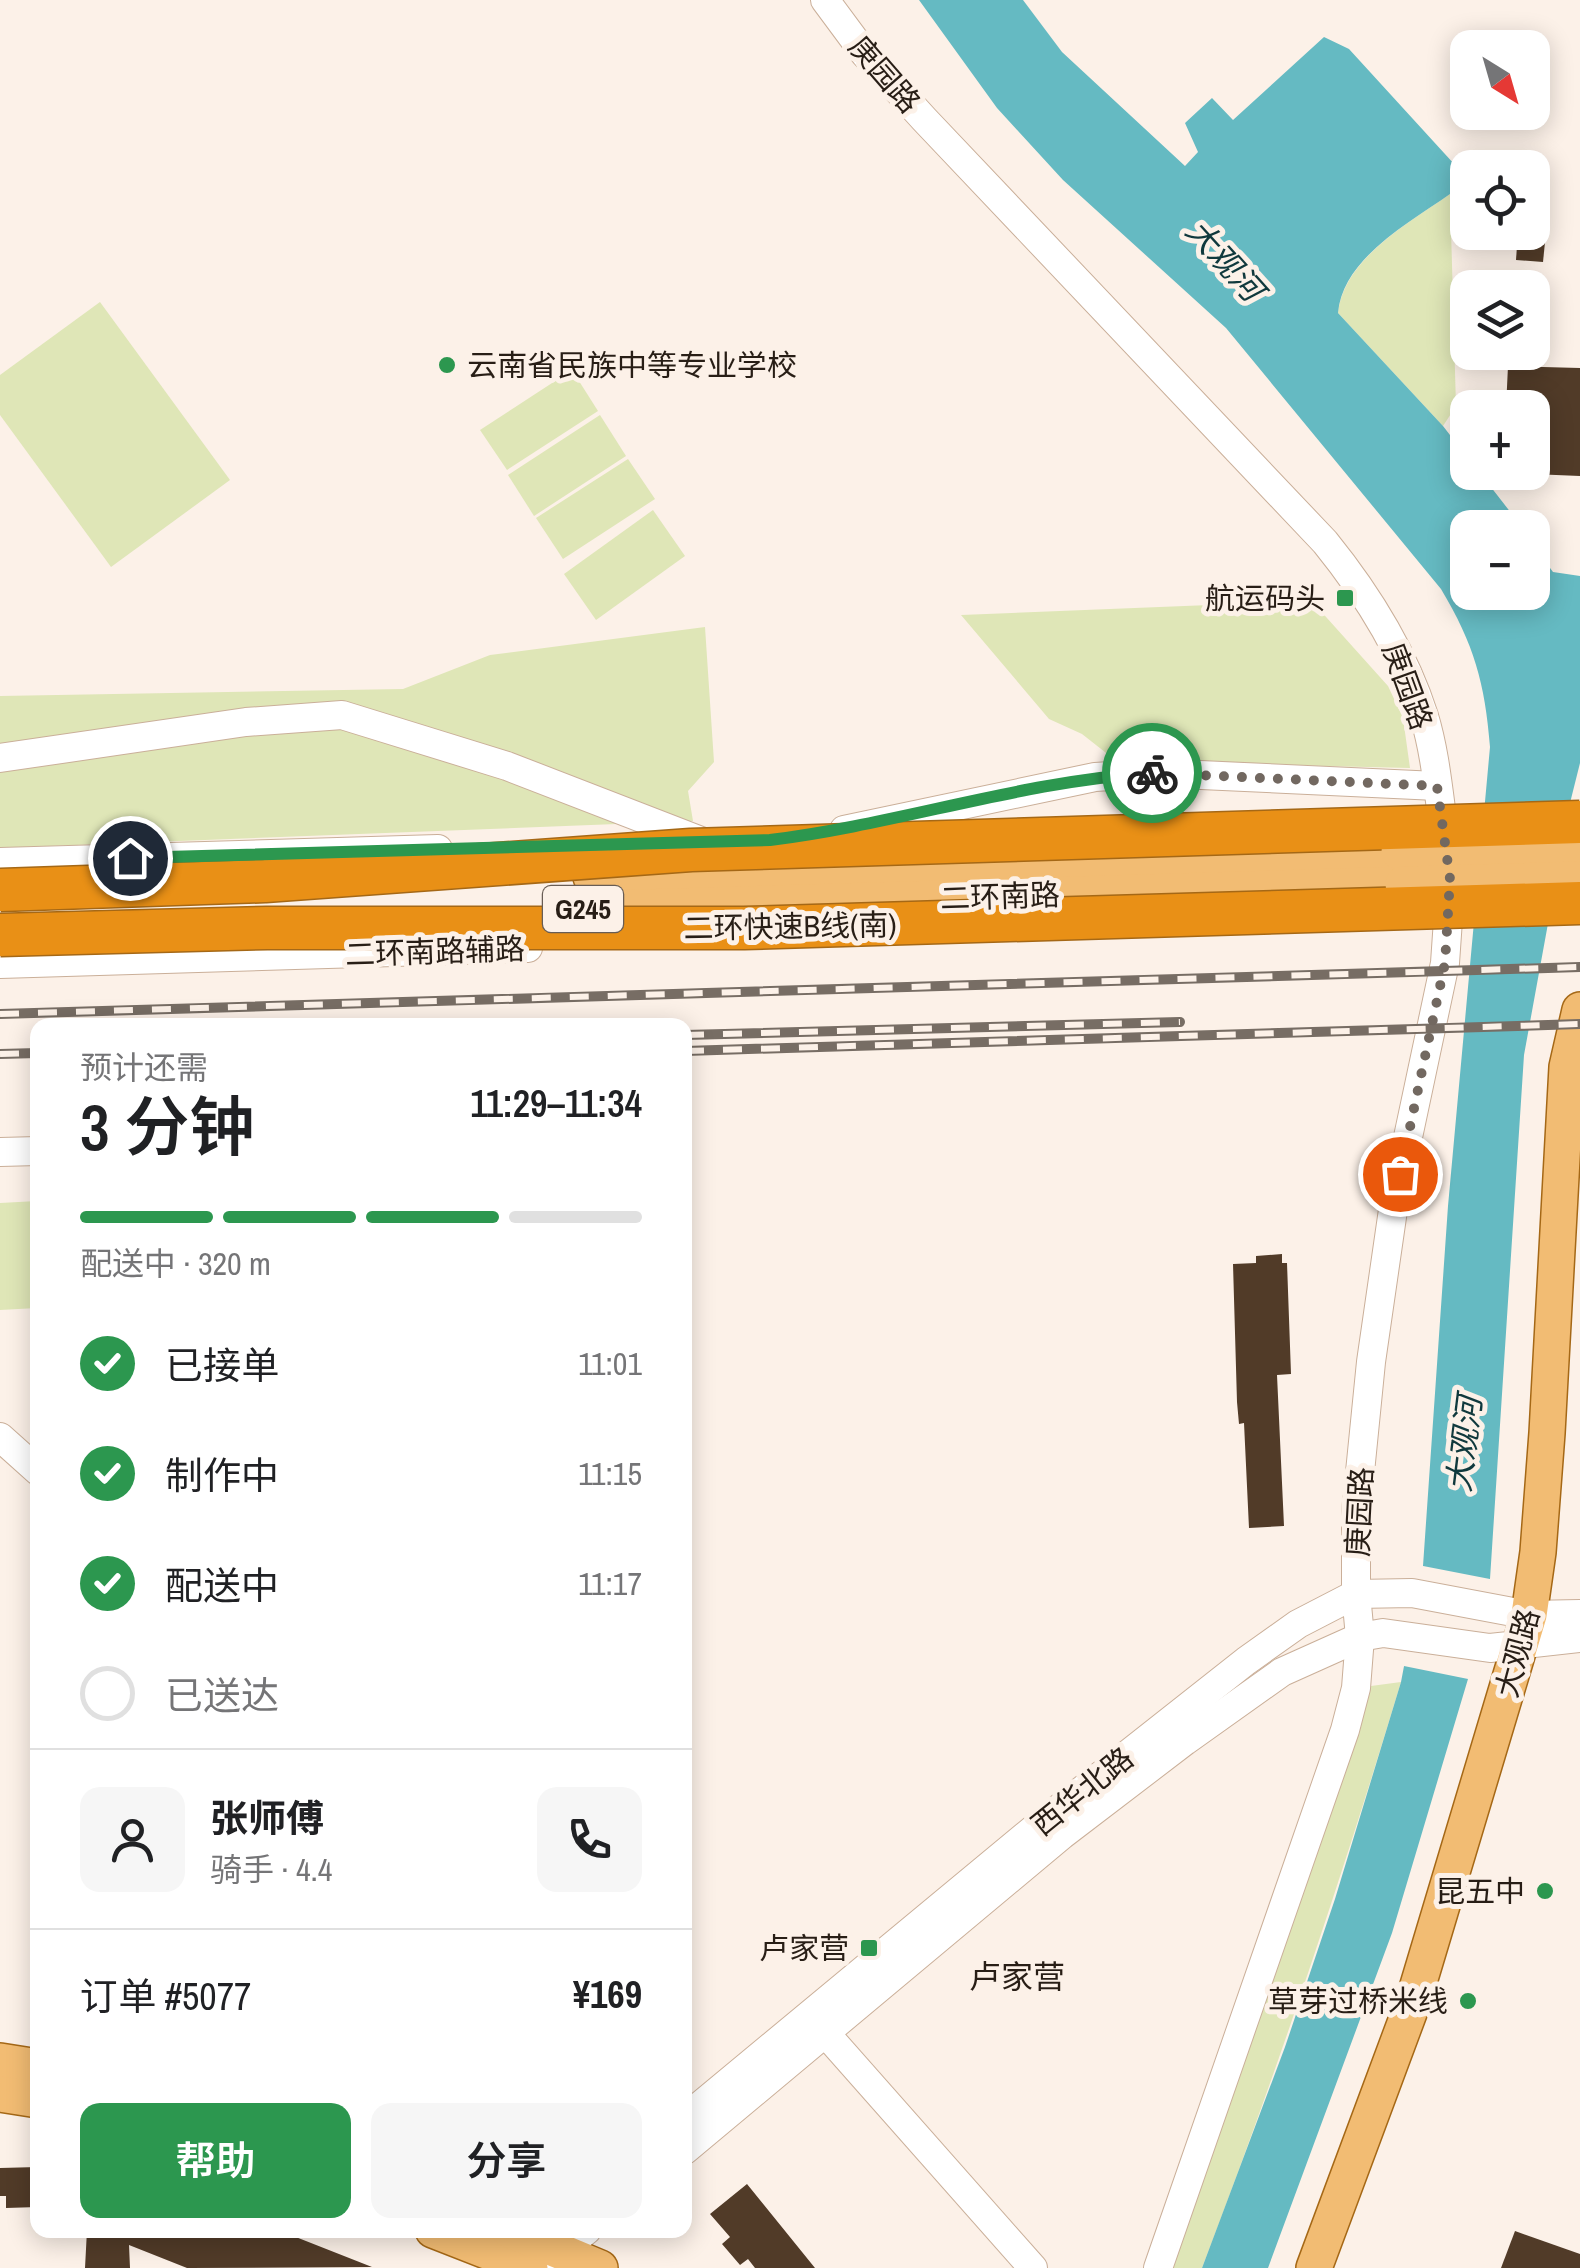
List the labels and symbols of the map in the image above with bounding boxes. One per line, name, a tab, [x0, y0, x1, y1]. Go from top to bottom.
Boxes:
street label: 庚园路	[840, 27, 930, 121]
north arrow	[1450, 30, 1550, 130]
water label: 大观河	[1177, 210, 1277, 315]
place label: 云南省民族中等专业学校	[467, 345, 797, 385]
marker: 云南省民族中等专业学校	[436, 354, 458, 376]
place label: 航运码头	[1205, 578, 1325, 618]
marker: 航运码头	[1334, 587, 1356, 609]
street label: 庚园路	[1374, 637, 1442, 735]
courier	[1102, 723, 1202, 823]
pin	[88, 816, 173, 901]
street label: 二环南路	[939, 874, 1061, 918]
road number: G245	[543, 886, 623, 932]
street label: 二环快速B线(南)	[683, 904, 897, 948]
street label: 二环南路辅路	[344, 928, 526, 974]
pin	[1358, 1132, 1443, 1217]
water label: 大观河	[1437, 1388, 1492, 1494]
street label: 庚园路	[1337, 1466, 1381, 1558]
street label: 大观路	[1486, 1604, 1548, 1702]
street label: 西华北路	[1023, 1738, 1141, 1844]
place label: 昆五中	[1435, 1871, 1525, 1911]
marker: 昆五中	[1534, 1880, 1556, 1902]
place label: 卢家营	[759, 1928, 849, 1968]
marker: 卢家营	[858, 1937, 880, 1959]
district label: 卢家营	[969, 1955, 1065, 1998]
place label: 草芽过桥米线	[1268, 1981, 1448, 2021]
marker: 草芽过桥米线	[1457, 1990, 1479, 2012]

